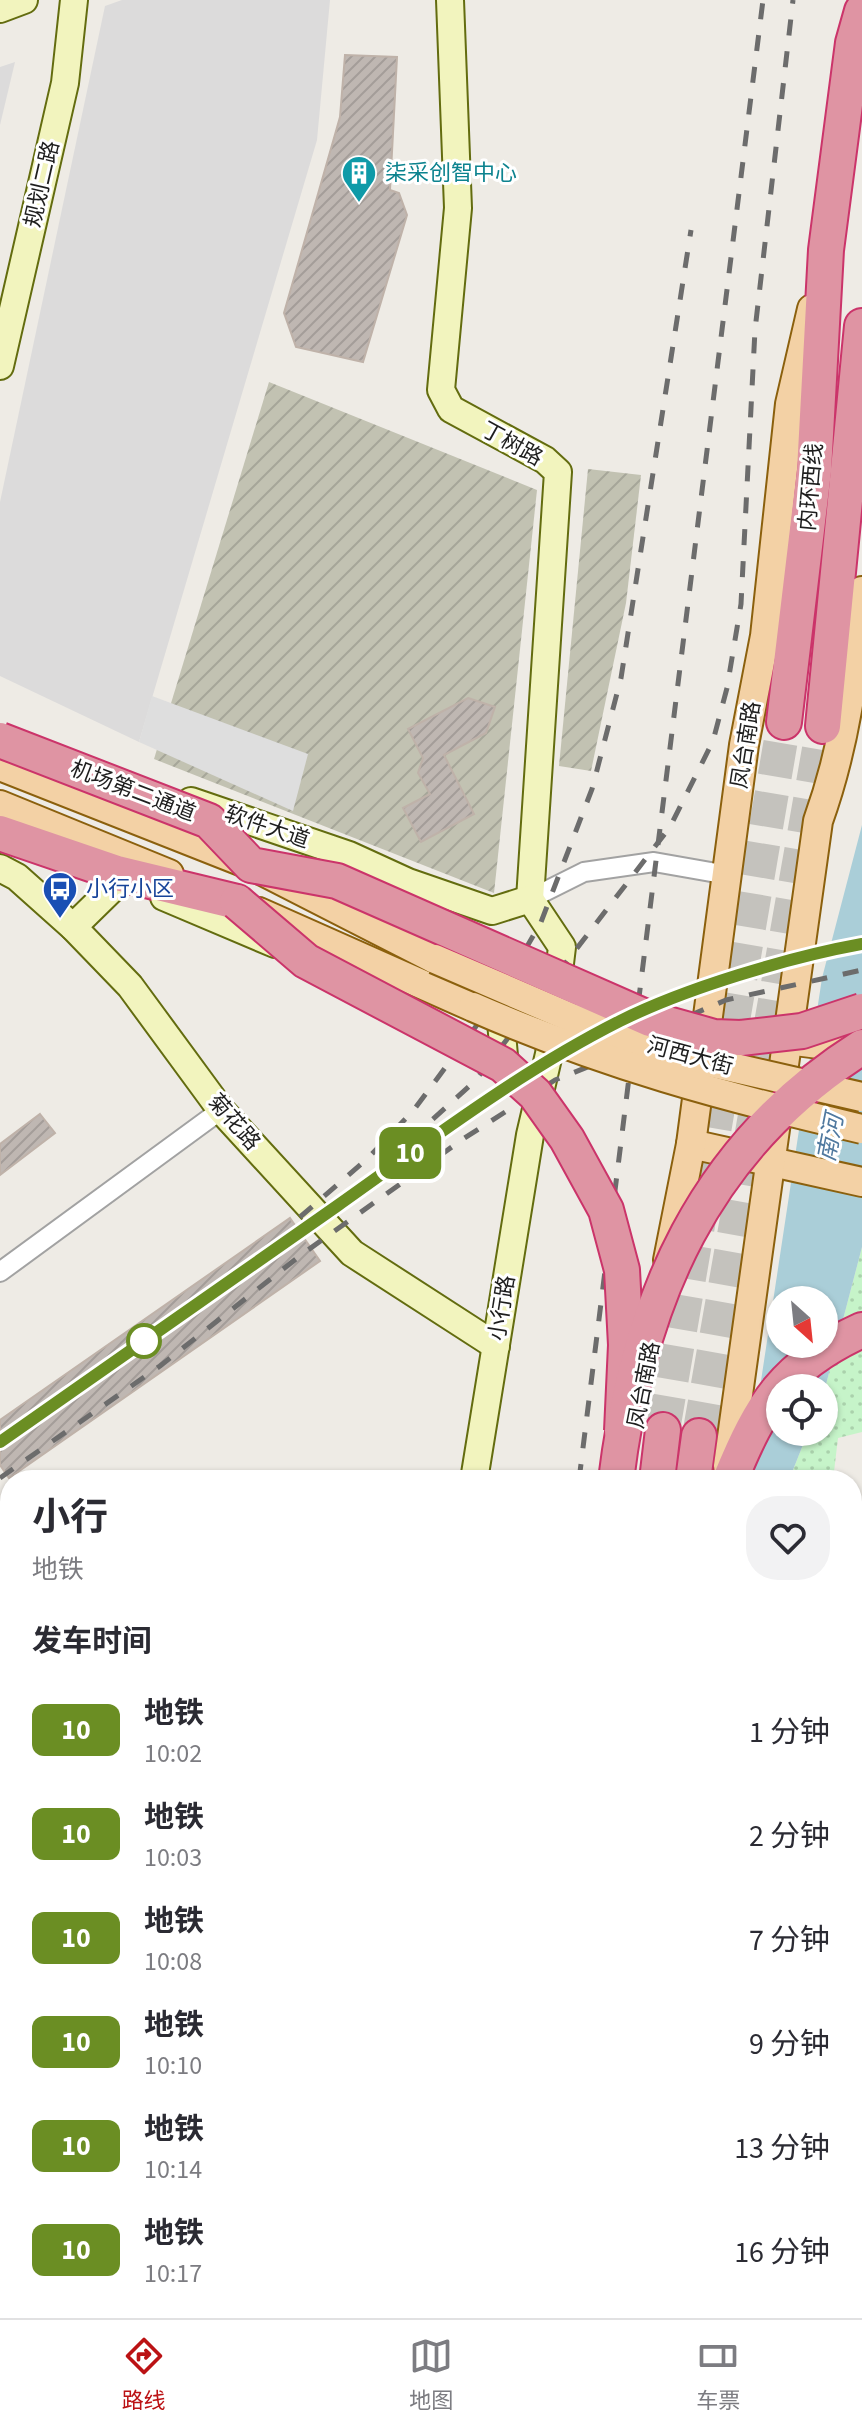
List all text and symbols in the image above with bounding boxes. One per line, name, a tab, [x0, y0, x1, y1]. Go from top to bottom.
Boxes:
street label: 规划二路	[17, 138, 67, 230]
building icon: 柒采创智中心	[340, 154, 378, 204]
place label: 柒采创智中心	[385, 157, 517, 189]
street label: 丁树路	[475, 414, 549, 474]
street label: 内环西线	[791, 442, 831, 532]
street label: 凤台南路	[723, 699, 769, 791]
street label: 机场第二通道	[66, 752, 200, 830]
street label: 软件大道	[220, 798, 314, 856]
bus stop icon: 小行小区	[41, 870, 79, 920]
place label: 小行小区	[86, 873, 174, 905]
street label: 河西大街	[643, 1029, 737, 1083]
street label: 菊花路	[200, 1087, 268, 1157]
water label: 南河	[809, 1107, 854, 1165]
line badge: 10	[374, 1127, 446, 1179]
text: 10	[395, 1133, 425, 1173]
street label: 小行路	[481, 1273, 523, 1343]
north arrow	[766, 1286, 838, 1358]
map controls	[766, 1286, 838, 1446]
unlabelled marker	[127, 1324, 161, 1358]
street label: 凤台南路	[620, 1339, 668, 1431]
button: locate	[766, 1374, 838, 1446]
text: 小行	[32, 1491, 108, 1545]
button: heart	[746, 1496, 830, 1580]
text: 地铁	[32, 1551, 84, 1588]
text: 发车时间	[32, 1620, 152, 1663]
text: 地铁	[144, 1692, 204, 1735]
text: 10	[61, 1710, 91, 1750]
text: 1 分钟	[749, 1711, 830, 1754]
text: 10:02	[144, 1735, 202, 1772]
text: 地铁	[144, 1796, 204, 1839]
text: 10	[61, 1814, 91, 1854]
text: 2 分钟	[749, 1815, 830, 1858]
text: 10:03	[144, 1839, 202, 1876]
text: 地铁	[144, 1900, 204, 1943]
text: 10	[61, 1918, 91, 1958]
text: 7 分钟	[749, 1919, 830, 1962]
text: 10:08	[144, 1943, 202, 1980]
text: 地铁	[144, 2004, 204, 2047]
text: 10	[61, 2022, 91, 2062]
text: 9 分钟	[749, 2023, 830, 2066]
text: 10:10	[144, 2047, 202, 2084]
text: 地铁	[144, 2108, 204, 2151]
text: 10	[61, 2126, 91, 2166]
text: 13 分钟	[734, 2127, 830, 2170]
text: 10:14	[144, 2151, 202, 2188]
text: 地铁	[144, 2212, 204, 2255]
text: 10	[61, 2230, 91, 2270]
text: 16 分钟	[734, 2231, 830, 2274]
text: 10:17	[144, 2255, 202, 2292]
tab: 路线	[122, 2334, 166, 2417]
tab: 地图	[409, 2334, 453, 2417]
tab: 车票	[696, 2334, 740, 2417]

